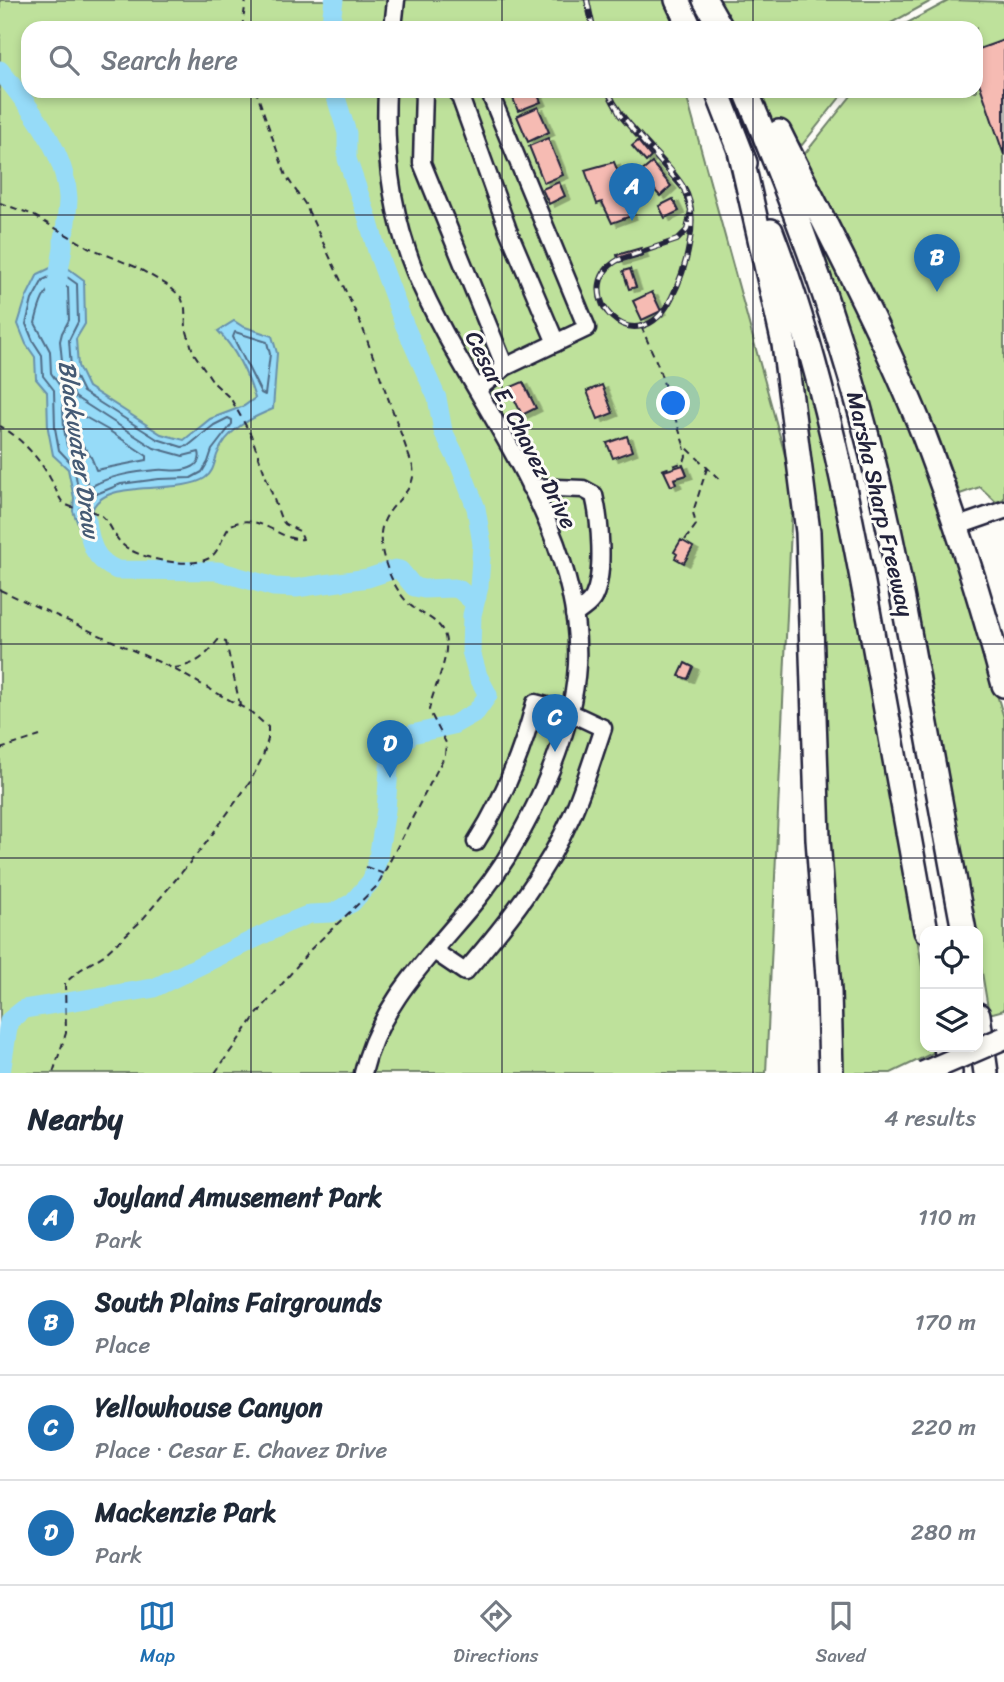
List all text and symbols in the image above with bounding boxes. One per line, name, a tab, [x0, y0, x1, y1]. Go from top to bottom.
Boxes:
search box	[21, 21, 983, 98]
text: Search here	[101, 37, 238, 83]
icon: search	[45, 41, 83, 79]
pin: A	[609, 163, 655, 221]
pin: B	[914, 234, 960, 292]
street label: Cesar E. Chavez Drive	[453, 323, 589, 537]
water label: Blackwater Draw	[46, 358, 113, 543]
your location	[656, 386, 690, 420]
street label: Marsha Sharp Freeway	[834, 387, 926, 621]
pin: C	[532, 694, 578, 752]
pin: D	[367, 720, 413, 778]
map controls	[920, 926, 983, 1052]
button: locate	[920, 926, 983, 989]
button: layers	[920, 989, 983, 1052]
text: Nearby	[28, 1092, 123, 1146]
text: 4 results	[884, 1098, 976, 1139]
text: Joyland Amusement Park	[95, 1174, 382, 1220]
text: A	[43, 1197, 59, 1238]
text: 110 m	[918, 1197, 976, 1238]
text: Park	[95, 1220, 142, 1261]
text: South Plains Fairgrounds	[95, 1279, 382, 1325]
text: B	[44, 1302, 58, 1343]
text: 170 m	[915, 1302, 976, 1343]
text: Place	[95, 1325, 150, 1366]
text: Yellowhouse Canyon	[95, 1384, 323, 1430]
text: C	[44, 1407, 58, 1448]
text: 220 m	[911, 1407, 976, 1448]
text: Place · Cesar E. Chavez Drive	[95, 1430, 387, 1471]
text: Mackenzie Park	[95, 1489, 276, 1535]
text: D	[44, 1512, 58, 1553]
text: 280 m	[911, 1512, 976, 1553]
text: Park	[95, 1535, 142, 1576]
tab: Map	[138, 1597, 176, 1672]
tab: Directions	[453, 1597, 539, 1672]
tab: Saved	[815, 1597, 866, 1672]

